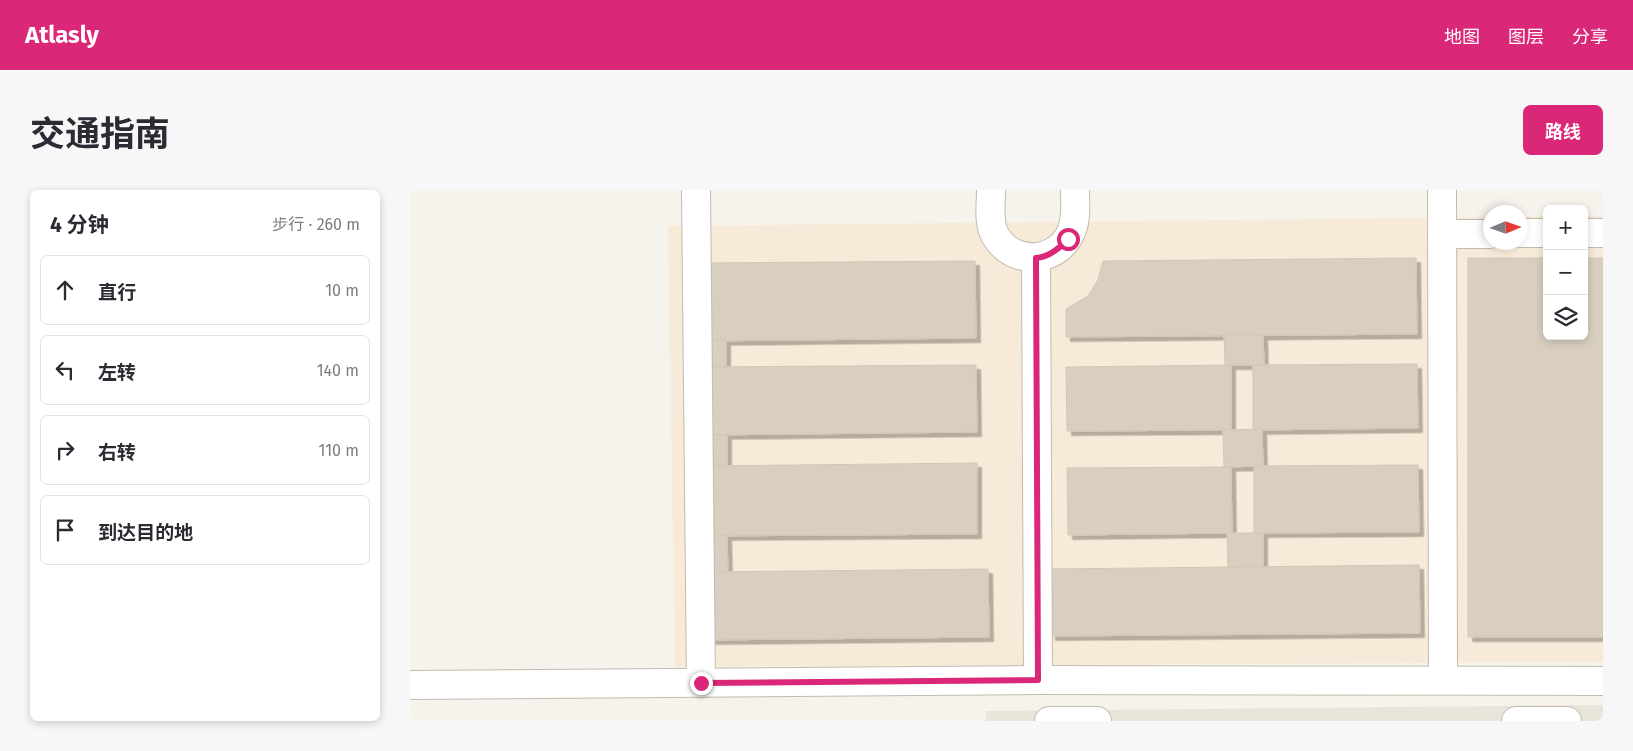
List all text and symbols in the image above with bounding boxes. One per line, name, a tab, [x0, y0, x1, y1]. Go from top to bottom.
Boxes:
text: Atlasly	[25, 21, 99, 49]
text: 地图	[1444, 26, 1480, 48]
text: 图层	[1508, 26, 1544, 48]
text: 分享	[1572, 26, 1608, 48]
button: 路线	[1523, 105, 1603, 155]
text: 交通指南	[30, 113, 170, 155]
north arrow	[1483, 205, 1528, 250]
map controls	[1543, 205, 1588, 340]
button: +	[1543, 205, 1588, 250]
text: 4 分钟	[50, 212, 109, 238]
text: 步行 · 260 m	[272, 215, 360, 234]
route start	[1057, 228, 1080, 251]
button: −	[1543, 250, 1588, 295]
icon: ahead	[51, 276, 79, 304]
text: 直行	[98, 281, 136, 304]
text: 10 m	[325, 281, 359, 300]
button: layers	[1543, 295, 1588, 340]
icon: left	[51, 356, 79, 384]
text: 左转	[98, 361, 136, 384]
text: 140 m	[317, 361, 359, 380]
icon: right	[51, 436, 79, 464]
text: 右转	[98, 441, 136, 464]
text: 110 m	[318, 441, 359, 460]
icon: arrive	[51, 516, 79, 544]
text: 到达目的地	[98, 521, 193, 544]
route end	[690, 672, 713, 695]

